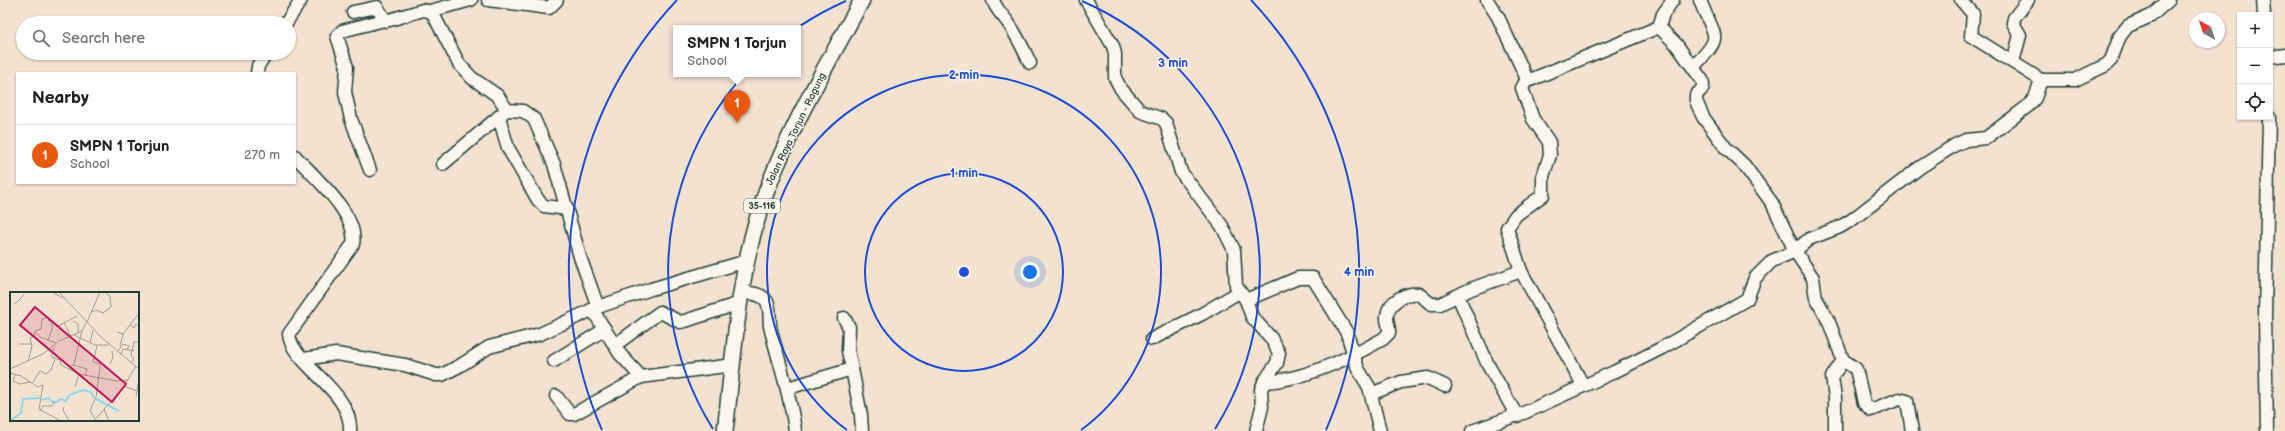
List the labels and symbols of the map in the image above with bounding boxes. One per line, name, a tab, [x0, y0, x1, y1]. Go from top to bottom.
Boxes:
north arrow	[2189, 12, 2225, 48]
text: 3 min	[1158, 56, 1188, 71]
text: 2 min	[949, 68, 979, 83]
street label: Jalan Raya Torjun - Ragung	[764, 71, 829, 187]
pin: 1	[724, 90, 750, 123]
text: 1 min	[950, 166, 978, 181]
road number: 35-116	[744, 199, 780, 213]
your location	[1020, 262, 1040, 282]
centre of rings	[957, 265, 971, 279]
text: 4 min	[1344, 265, 1374, 280]
inset map	[10, 292, 139, 421]

